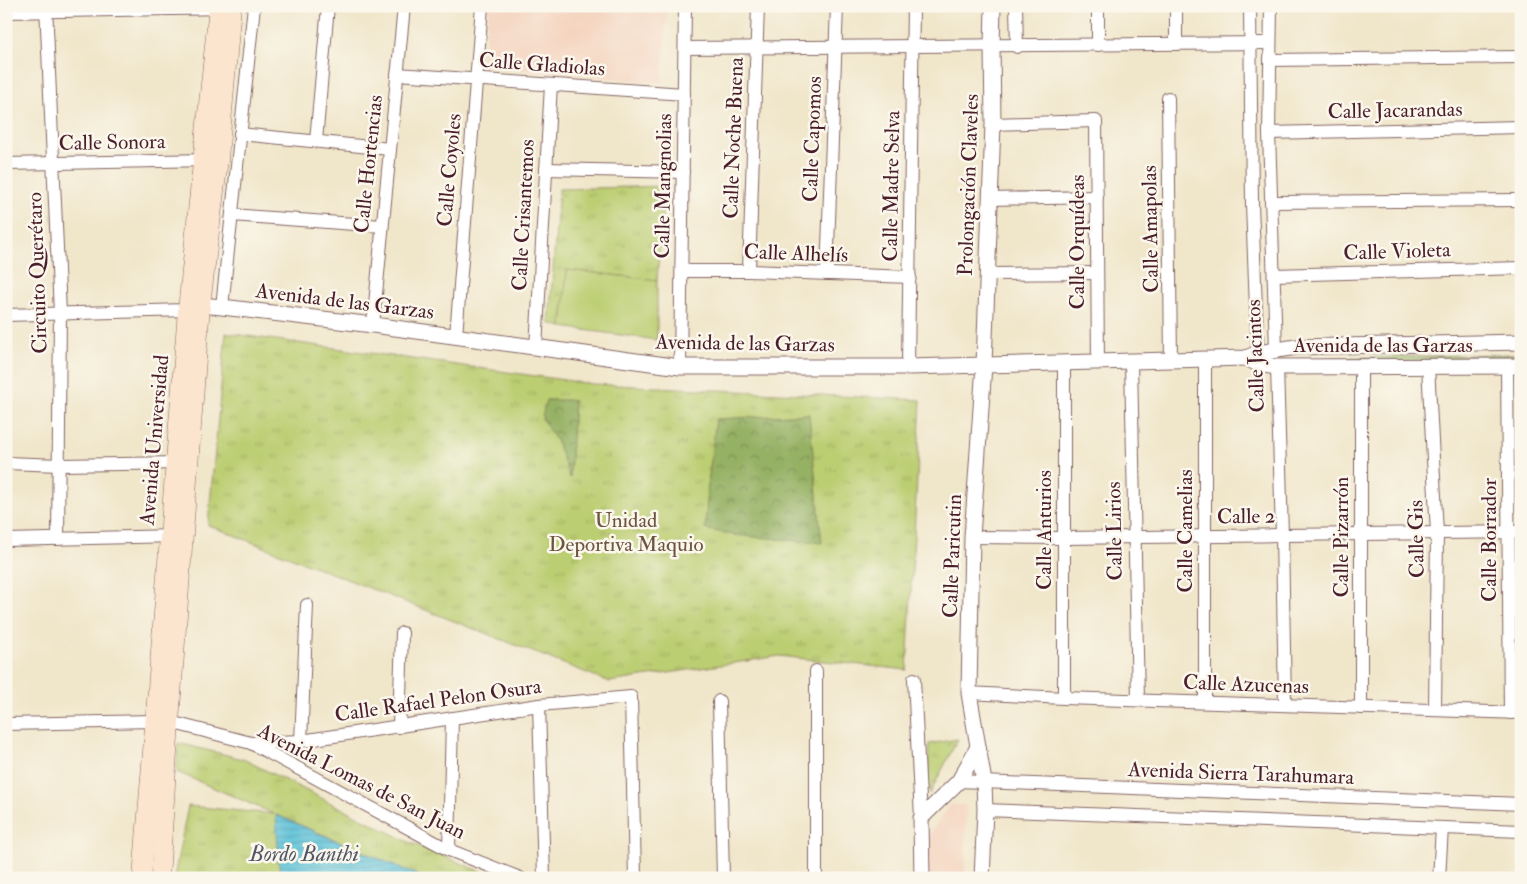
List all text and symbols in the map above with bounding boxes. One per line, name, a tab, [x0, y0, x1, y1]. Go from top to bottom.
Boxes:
street label: Calle Gladiolas	[478, 47, 606, 82]
street label: Calle Noche Buena	[717, 56, 750, 219]
street label: Calle Capomos	[797, 76, 828, 202]
street label: Prolongación Claveles	[952, 93, 985, 277]
street label: Calle Hortencias	[348, 94, 389, 235]
street label: Calle Jacarandas	[1327, 96, 1463, 125]
street label: Calle Madre Selva	[877, 110, 906, 262]
street label: Calle Coyoles	[431, 112, 468, 228]
street label: Calle Mangnolias	[649, 113, 678, 259]
street label: Calle Sonora	[58, 128, 166, 157]
street label: Calle Crisantemos	[506, 138, 541, 292]
street label: Calle Amapolas	[1136, 165, 1165, 293]
street label: Calle Orquídeas	[1064, 175, 1091, 309]
street label: Circuito Querétaro	[21, 192, 54, 354]
street label: Calle Violeta	[1343, 236, 1452, 267]
street label: Calle Alhelís	[743, 238, 849, 269]
street label: Avenida de las Garzas	[253, 277, 436, 326]
street label: Calle Jacintos	[1240, 299, 1271, 413]
street label: Avenida de las Garzas	[654, 328, 835, 359]
street label: Avenida de las Garzas	[1292, 332, 1473, 359]
street label: Avenida Universidad	[134, 353, 175, 527]
street label: Calle Camelias	[1172, 469, 1199, 593]
street label: Calle Anturios	[1031, 470, 1058, 590]
street label: Calle Pizarrón	[1328, 476, 1355, 597]
street label: Calle Borrador	[1476, 478, 1503, 602]
street label: Calle Lirios	[1100, 481, 1129, 581]
street label: Calle Paricutin	[937, 493, 968, 618]
street label: Calle Gis	[1402, 500, 1431, 578]
street label: Calle 2	[1217, 502, 1275, 531]
park label: Unidad Deportiva Maquio	[549, 507, 704, 558]
street label: Calle Azucenas	[1183, 669, 1309, 700]
street label: Calle Rafael Pelon Osura	[333, 673, 543, 728]
street label: Avenida Lomas de San Juan	[252, 717, 470, 846]
street label: Avenida Sierra Tarahumara	[1126, 756, 1355, 791]
water label: Bordo Banthi	[248, 840, 359, 868]

